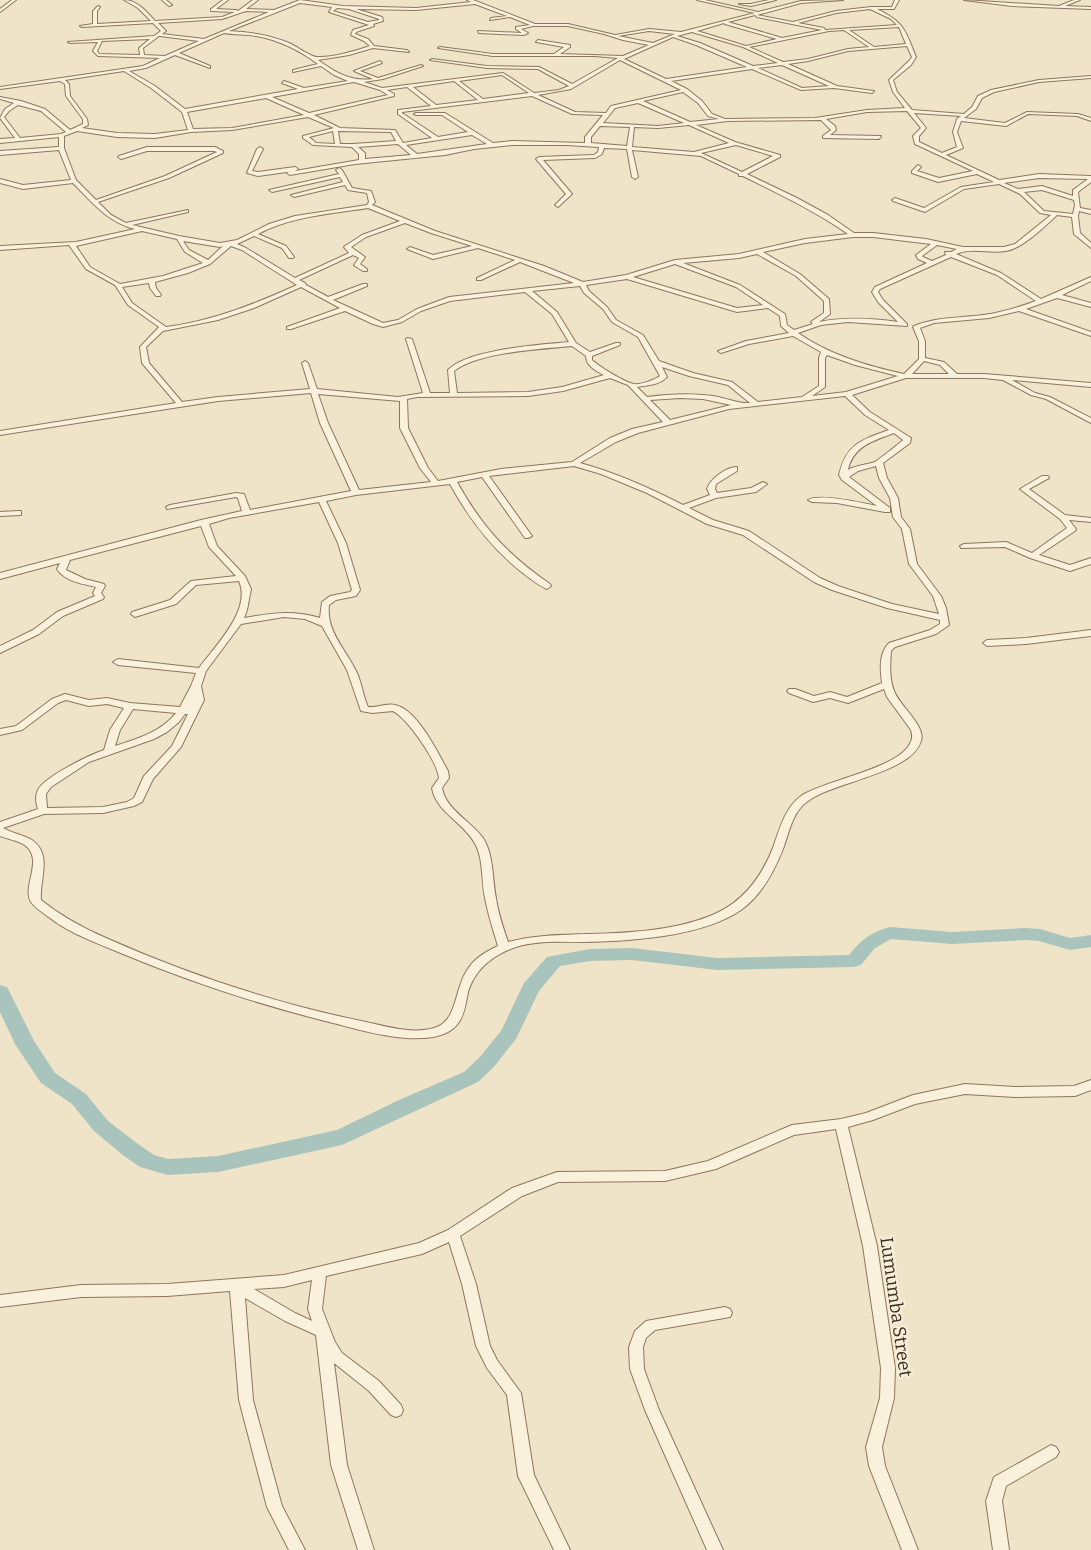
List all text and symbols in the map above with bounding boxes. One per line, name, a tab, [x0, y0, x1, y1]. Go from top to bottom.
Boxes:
street label: Lumumba Street	[875, 1236, 917, 1379]

